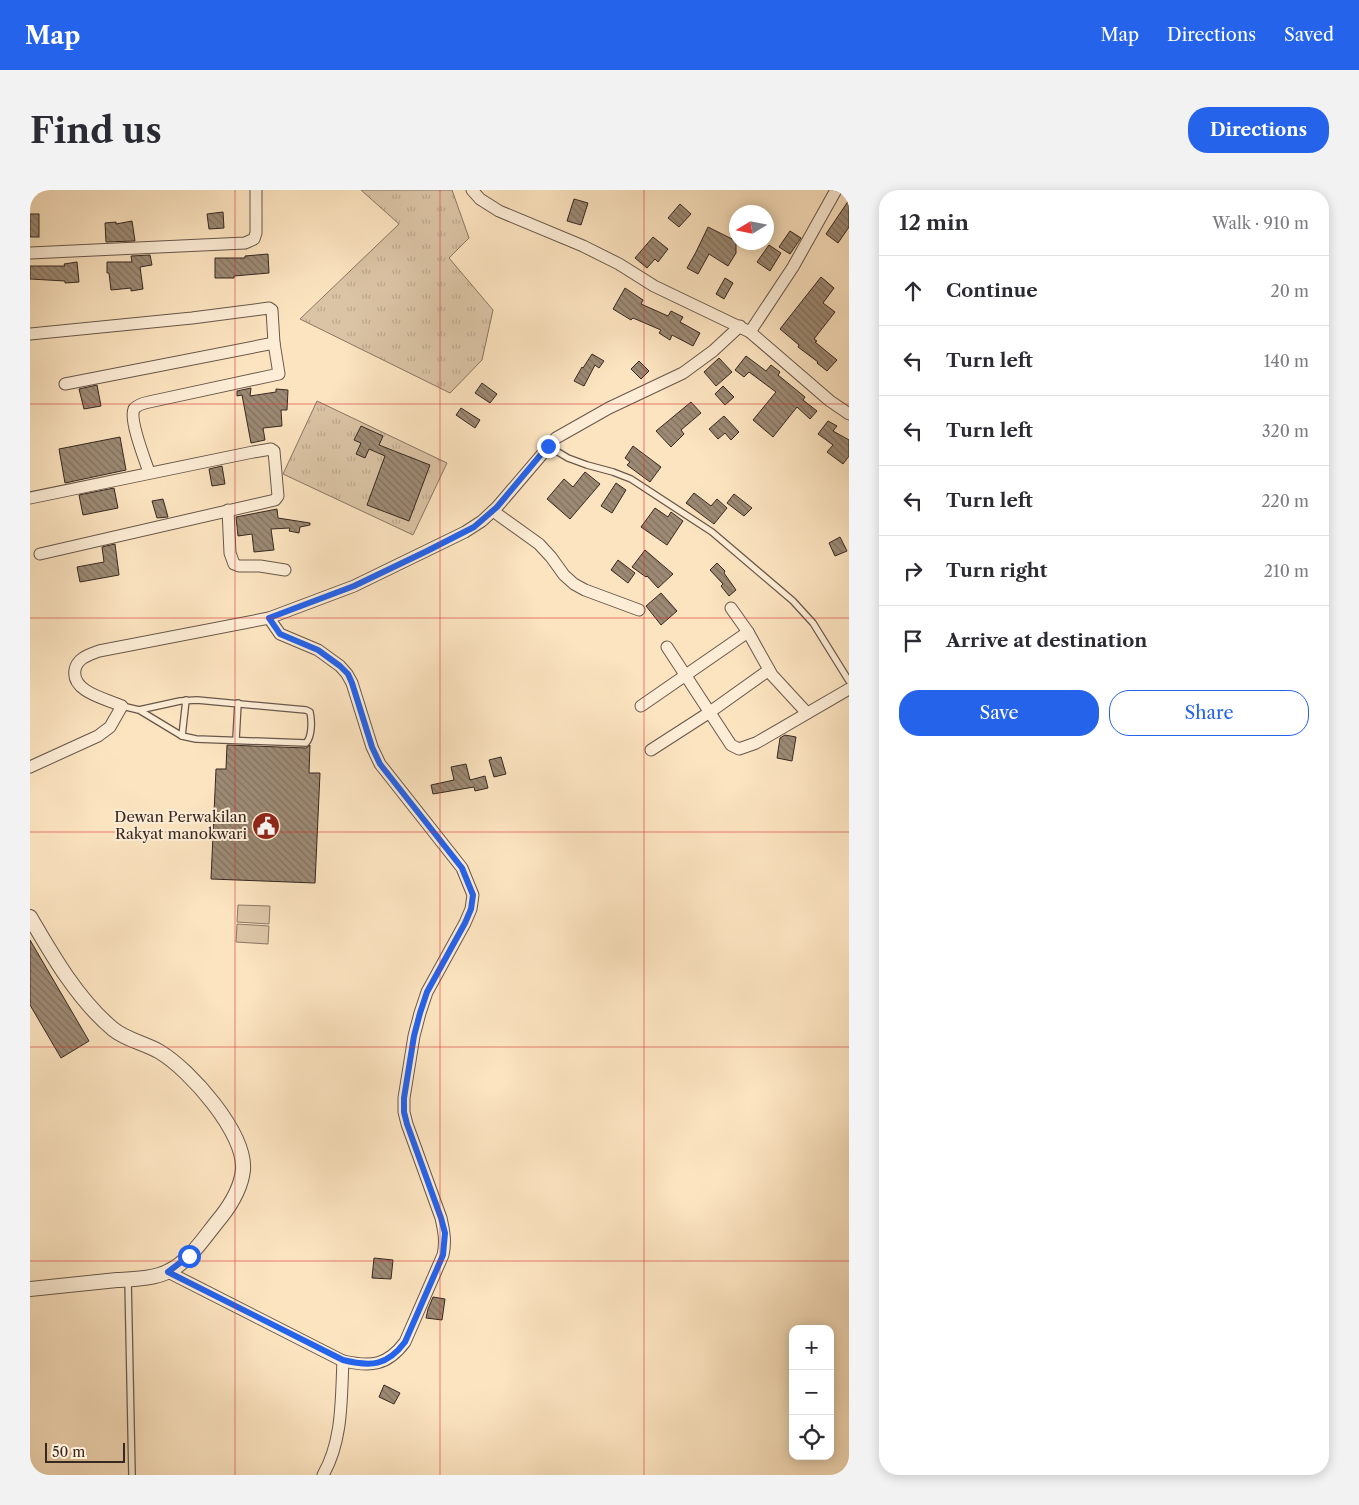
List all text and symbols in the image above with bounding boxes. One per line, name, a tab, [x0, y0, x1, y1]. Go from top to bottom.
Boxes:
text: Map	[25, 21, 80, 50]
text: Map	[1100, 24, 1139, 46]
text: Directions	[1167, 24, 1256, 46]
text: Saved	[1284, 24, 1334, 46]
button: Directions	[1188, 107, 1329, 153]
text: Find us	[30, 109, 162, 152]
north arrow	[729, 205, 774, 250]
text: 12 min	[899, 210, 969, 235]
text: Walk · 910 m	[1212, 213, 1309, 233]
icon: ahead	[899, 277, 927, 305]
text: Continue	[946, 279, 1038, 302]
text: 20 m	[1270, 281, 1309, 301]
icon: left	[899, 347, 927, 375]
text: Turn left	[946, 349, 1033, 372]
text: 140 m	[1264, 351, 1309, 371]
icon: left	[899, 417, 927, 445]
text: Turn left	[946, 419, 1033, 442]
text: 320 m	[1262, 421, 1309, 441]
route end	[537, 435, 560, 458]
icon: left	[899, 487, 927, 515]
text: Turn left	[946, 489, 1033, 512]
text: 220 m	[1261, 491, 1309, 511]
icon: right	[899, 557, 927, 585]
text: Turn right	[946, 559, 1047, 582]
text: 210 m	[1264, 561, 1309, 581]
icon: arrive	[899, 627, 927, 655]
text: Arrive at destination	[946, 629, 1147, 652]
button: Save	[899, 690, 1099, 736]
button: Share	[1109, 690, 1309, 736]
place label: Dewan Perwakilan Rakyat manokwari	[114, 807, 248, 843]
public building icon: Dewan Perwakilan Rakyat manokwari	[251, 811, 281, 841]
route start	[178, 1245, 201, 1268]
map controls	[789, 1325, 834, 1460]
button: +	[789, 1325, 834, 1370]
button: −	[789, 1370, 834, 1415]
button: locate	[789, 1415, 834, 1460]
scale bar	[45, 1440, 125, 1463]
text: 50 m	[52, 1443, 85, 1461]

